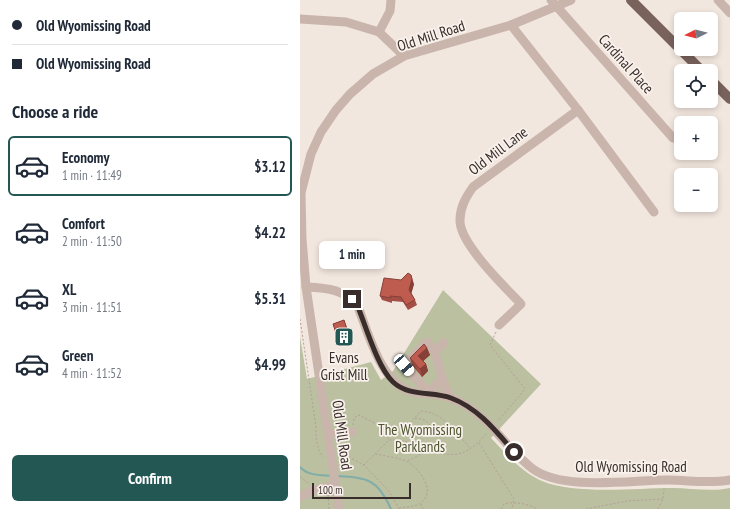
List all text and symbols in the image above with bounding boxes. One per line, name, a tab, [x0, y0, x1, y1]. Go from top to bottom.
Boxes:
north arrow	[674, 12, 718, 56]
map controls	[674, 12, 718, 212]
text: Old Wyomissing Road	[36, 16, 151, 35]
street label: Old Mill Road	[395, 16, 467, 55]
street label: Cardinal Place	[595, 30, 658, 97]
text: Old Wyomissing Road	[36, 54, 151, 73]
button: locate	[674, 64, 718, 108]
text: Choose a ride	[12, 100, 98, 123]
button: +	[674, 116, 718, 160]
street label: Old Mill Lane	[464, 122, 531, 179]
icon: car	[14, 148, 50, 184]
text: Economy	[62, 148, 110, 167]
text: $3.12	[254, 157, 286, 176]
text: 1 min · 11:49	[62, 167, 122, 184]
button: −	[674, 168, 718, 212]
icon: car	[14, 214, 50, 250]
text: Comfort	[62, 214, 105, 233]
text: $4.22	[254, 223, 286, 242]
text: 2 min · 11:50	[62, 233, 122, 250]
callout: 1 min	[319, 241, 385, 269]
text: 1 min	[339, 246, 365, 263]
icon: car	[14, 280, 50, 316]
text: XL	[62, 280, 76, 299]
text: $5.31	[254, 289, 286, 308]
route end	[343, 290, 361, 308]
text: 3 min · 11:51	[62, 299, 122, 316]
building icon: Evans Grist Mill	[333, 326, 355, 348]
icon: car	[14, 346, 50, 382]
text: Green	[62, 346, 94, 365]
place label: Evans Grist Mill	[321, 348, 368, 384]
car	[392, 352, 416, 378]
text: $4.99	[254, 355, 286, 374]
text: 4 min · 11:52	[62, 365, 122, 382]
street label: Old Mill Road	[328, 399, 357, 471]
park label: The Wyomissing Parklands	[378, 420, 462, 456]
route start	[505, 443, 523, 461]
button: Confirm	[12, 455, 288, 501]
street label: Old Wyomissing Road	[575, 457, 687, 476]
scale bar	[312, 481, 411, 500]
text: 100 m	[318, 483, 342, 497]

